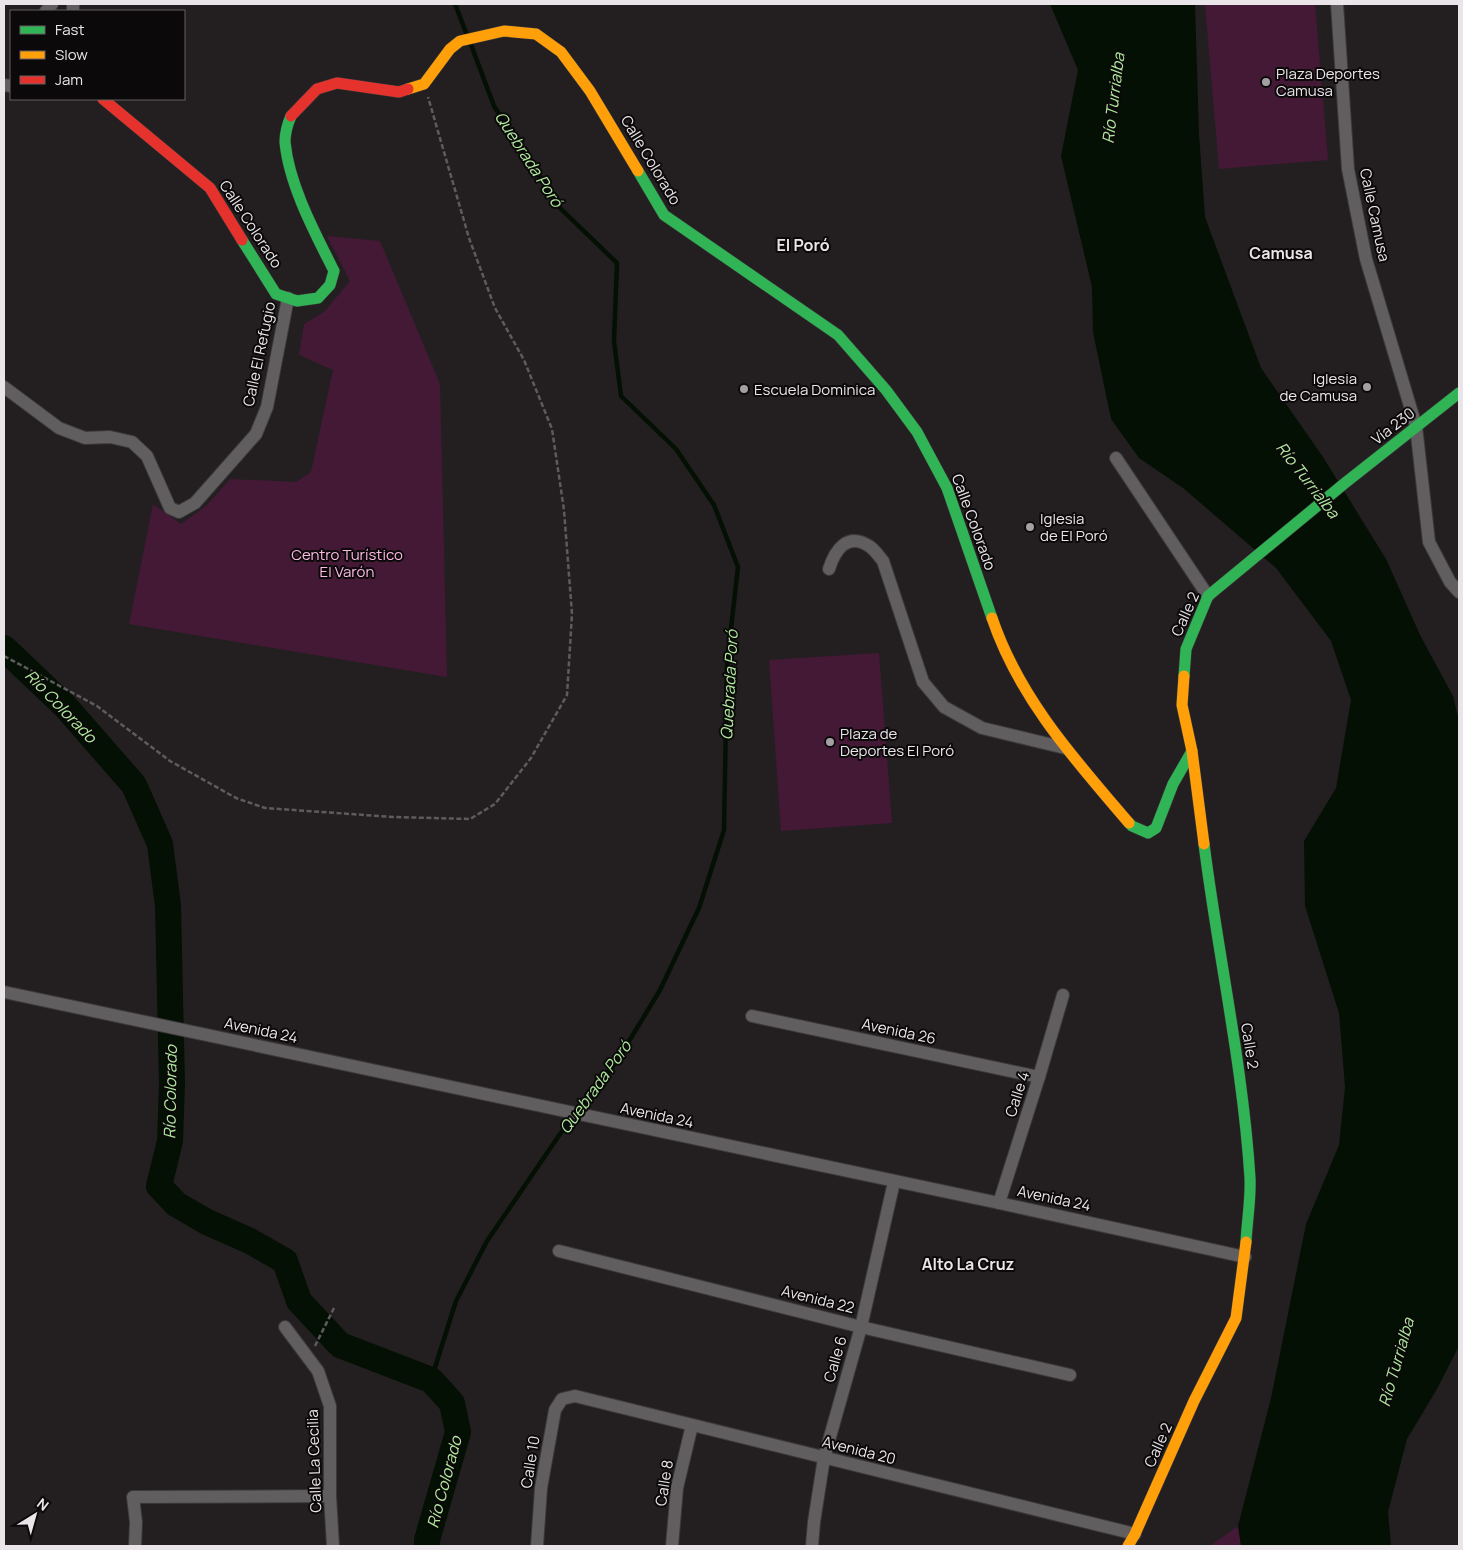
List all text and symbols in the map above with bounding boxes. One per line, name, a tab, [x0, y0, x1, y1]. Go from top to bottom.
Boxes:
legend	[10, 10, 185, 100]
text: Fast	[55, 19, 84, 40]
text: Slow	[55, 44, 88, 65]
water label: Río Turrialba	[1097, 50, 1130, 145]
place label: Plaza Deportes Camusa	[1276, 63, 1380, 101]
text: Jam	[55, 69, 83, 90]
marker: Plaza Deportes Camusa	[1260, 76, 1272, 88]
water label: Quebrada Poró	[490, 107, 569, 212]
street label: Calle Colorado	[616, 111, 686, 209]
street label: Calle Camusa	[1355, 166, 1395, 264]
street label: Calle Colorado	[215, 176, 287, 272]
district label: El Poró	[776, 234, 830, 256]
district label: Camusa	[1249, 242, 1313, 264]
street label: Calle El Refugio	[238, 300, 280, 408]
place label: Iglesia de Camusa	[1279, 368, 1357, 406]
place label: Escuela Dominica	[754, 379, 875, 400]
marker: Iglesia de Camusa	[1361, 381, 1373, 393]
marker: Escuela Dominica	[738, 383, 750, 395]
street label: Vía 230	[1367, 402, 1419, 450]
water label: Río Turrialba	[1271, 437, 1345, 523]
street label: Calle Colorado	[947, 471, 1001, 573]
place label: Iglesia de El Poró	[1040, 508, 1108, 546]
marker: Iglesia de El Poró	[1024, 521, 1036, 533]
park label: Centro Turístico El Varón	[291, 544, 403, 582]
street label: Calle 2	[1166, 589, 1204, 639]
water label: Quebrada Poró	[715, 628, 743, 740]
water label: Río Colorado	[20, 665, 103, 749]
place label: Plaza de Deportes El Poró	[840, 723, 954, 761]
marker: Plaza de Deportes El Poró	[824, 736, 836, 748]
street label: Avenida 24	[222, 1012, 300, 1048]
street label: Avenida 26	[860, 1013, 938, 1049]
street label: Calle 2	[1236, 1021, 1264, 1071]
water label: Quebrada Poró	[554, 1035, 637, 1138]
water label: Río Colorado	[158, 1043, 182, 1139]
street label: Calle 4	[1000, 1068, 1034, 1119]
street label: Avenida 24	[618, 1097, 696, 1133]
street label: Avenida 24	[1015, 1180, 1093, 1216]
district label: Alto La Cruz	[922, 1253, 1014, 1275]
street label: Avenida 22	[779, 1280, 857, 1318]
water label: Río Turrialba	[1373, 1314, 1419, 1409]
street label: Calle 6	[818, 1333, 852, 1385]
street label: Calle La Cecilia	[302, 1409, 326, 1513]
street label: Calle 2	[1139, 1420, 1177, 1470]
street label: Avenida 20	[820, 1431, 898, 1469]
water label: Río Colorado	[421, 1432, 467, 1530]
street label: Calle 10	[515, 1434, 545, 1490]
street label: Calle 8	[650, 1458, 678, 1508]
north arrow	[10, 1490, 60, 1540]
text: N	[33, 1494, 53, 1515]

